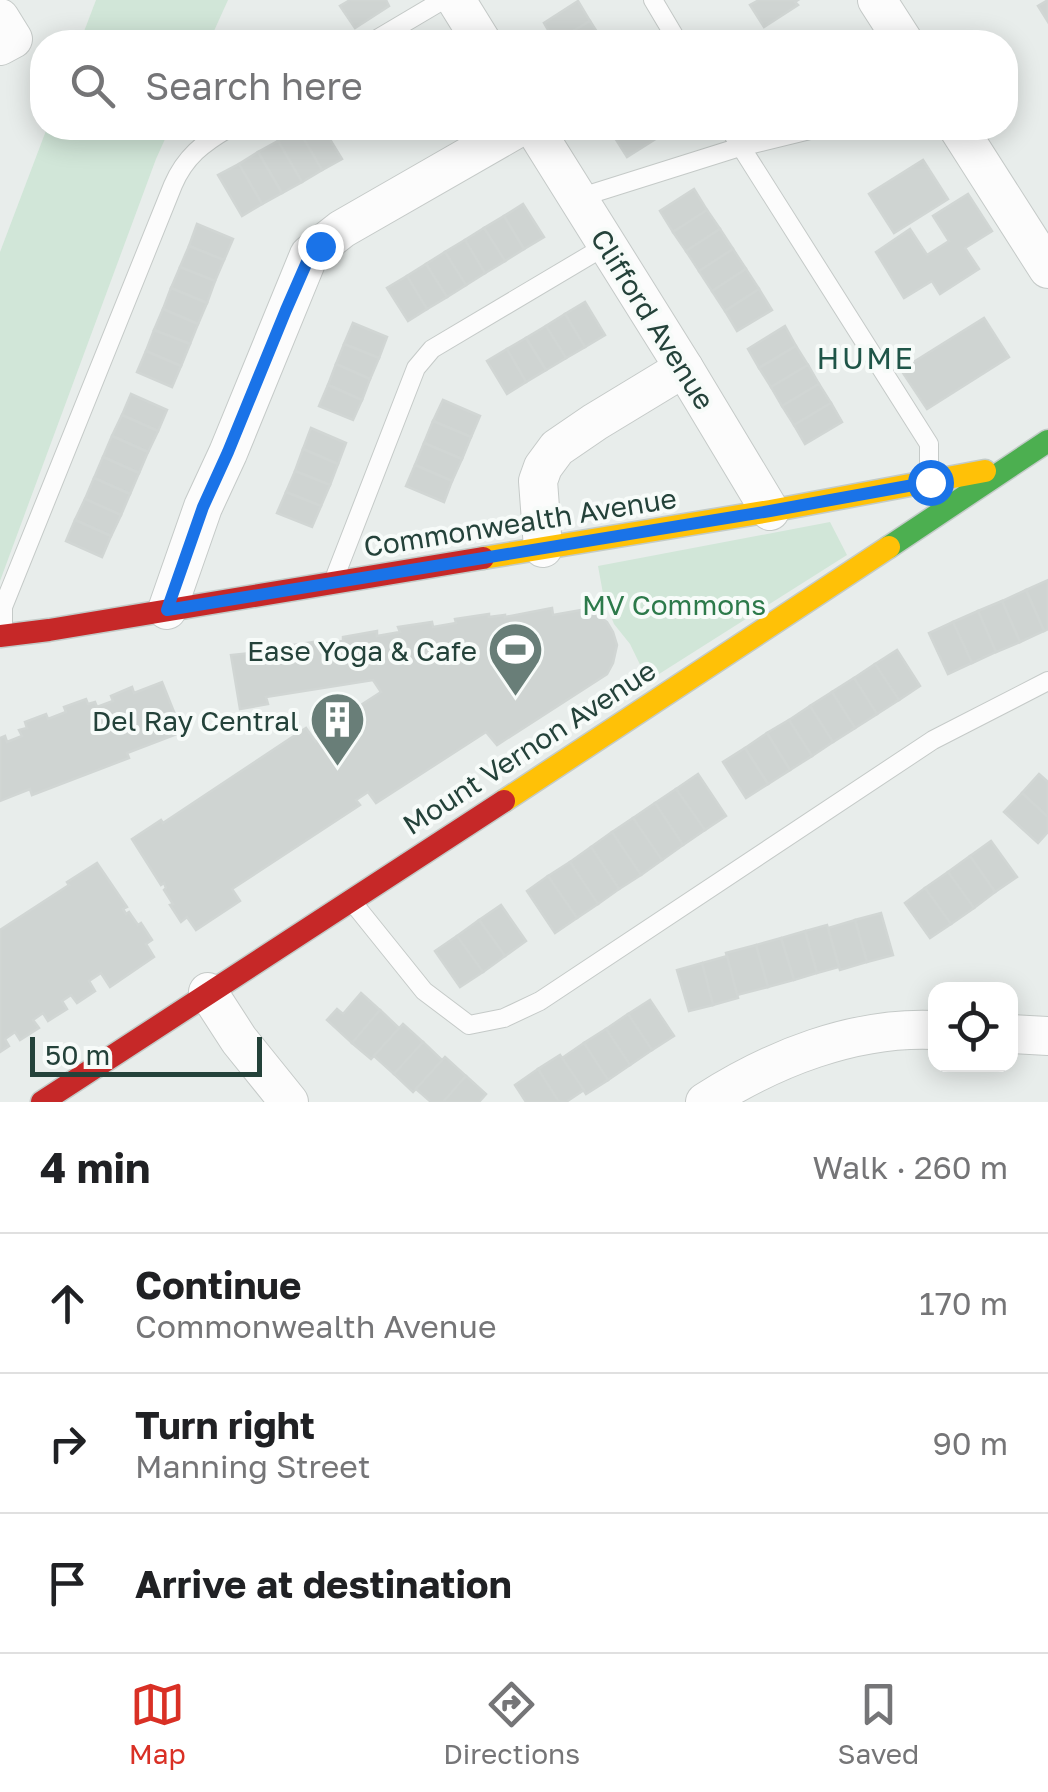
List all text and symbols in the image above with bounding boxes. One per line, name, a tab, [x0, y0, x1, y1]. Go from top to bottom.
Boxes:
search box	[30, 30, 1018, 140]
icon: search	[65, 58, 120, 113]
text: Search here	[145, 63, 363, 108]
street label: Clifford Avenue	[584, 223, 722, 415]
route end	[298, 224, 344, 270]
district label: HUME	[817, 340, 915, 376]
route start	[908, 460, 954, 506]
street label: Commonwealth Avenue	[361, 481, 679, 563]
park label: MV Commons	[582, 588, 766, 621]
sports icon: Ease Yoga & Cafe	[486, 620, 546, 699]
place label: Ease Yoga & Cafe	[247, 634, 477, 667]
street label: Mount Vernon Avenue	[397, 653, 661, 841]
building icon: Del Ray Central	[308, 690, 368, 769]
place label: Del Ray Central	[92, 704, 299, 737]
map controls	[928, 982, 1018, 1072]
button: locate	[928, 982, 1018, 1072]
scale bar	[30, 1032, 262, 1076]
text: 50 m	[45, 1038, 110, 1071]
text: 4 min	[40, 1142, 150, 1192]
text: Walk · 260 m	[812, 1148, 1008, 1186]
text: Continue	[135, 1262, 301, 1307]
icon: ahead	[40, 1276, 95, 1331]
text: 170 m	[919, 1284, 1008, 1322]
text: Commonwealth Avenue	[135, 1307, 496, 1345]
text: Turn right	[135, 1402, 315, 1447]
icon: right	[40, 1416, 95, 1471]
text: 90 m	[932, 1424, 1008, 1462]
text: Manning Street	[135, 1447, 371, 1485]
icon: arrive	[40, 1556, 95, 1611]
text: Arrive at destination	[135, 1561, 512, 1606]
tab: Map	[129, 1677, 186, 1770]
tab: Directions	[443, 1677, 580, 1770]
tab: Saved	[837, 1677, 919, 1770]

